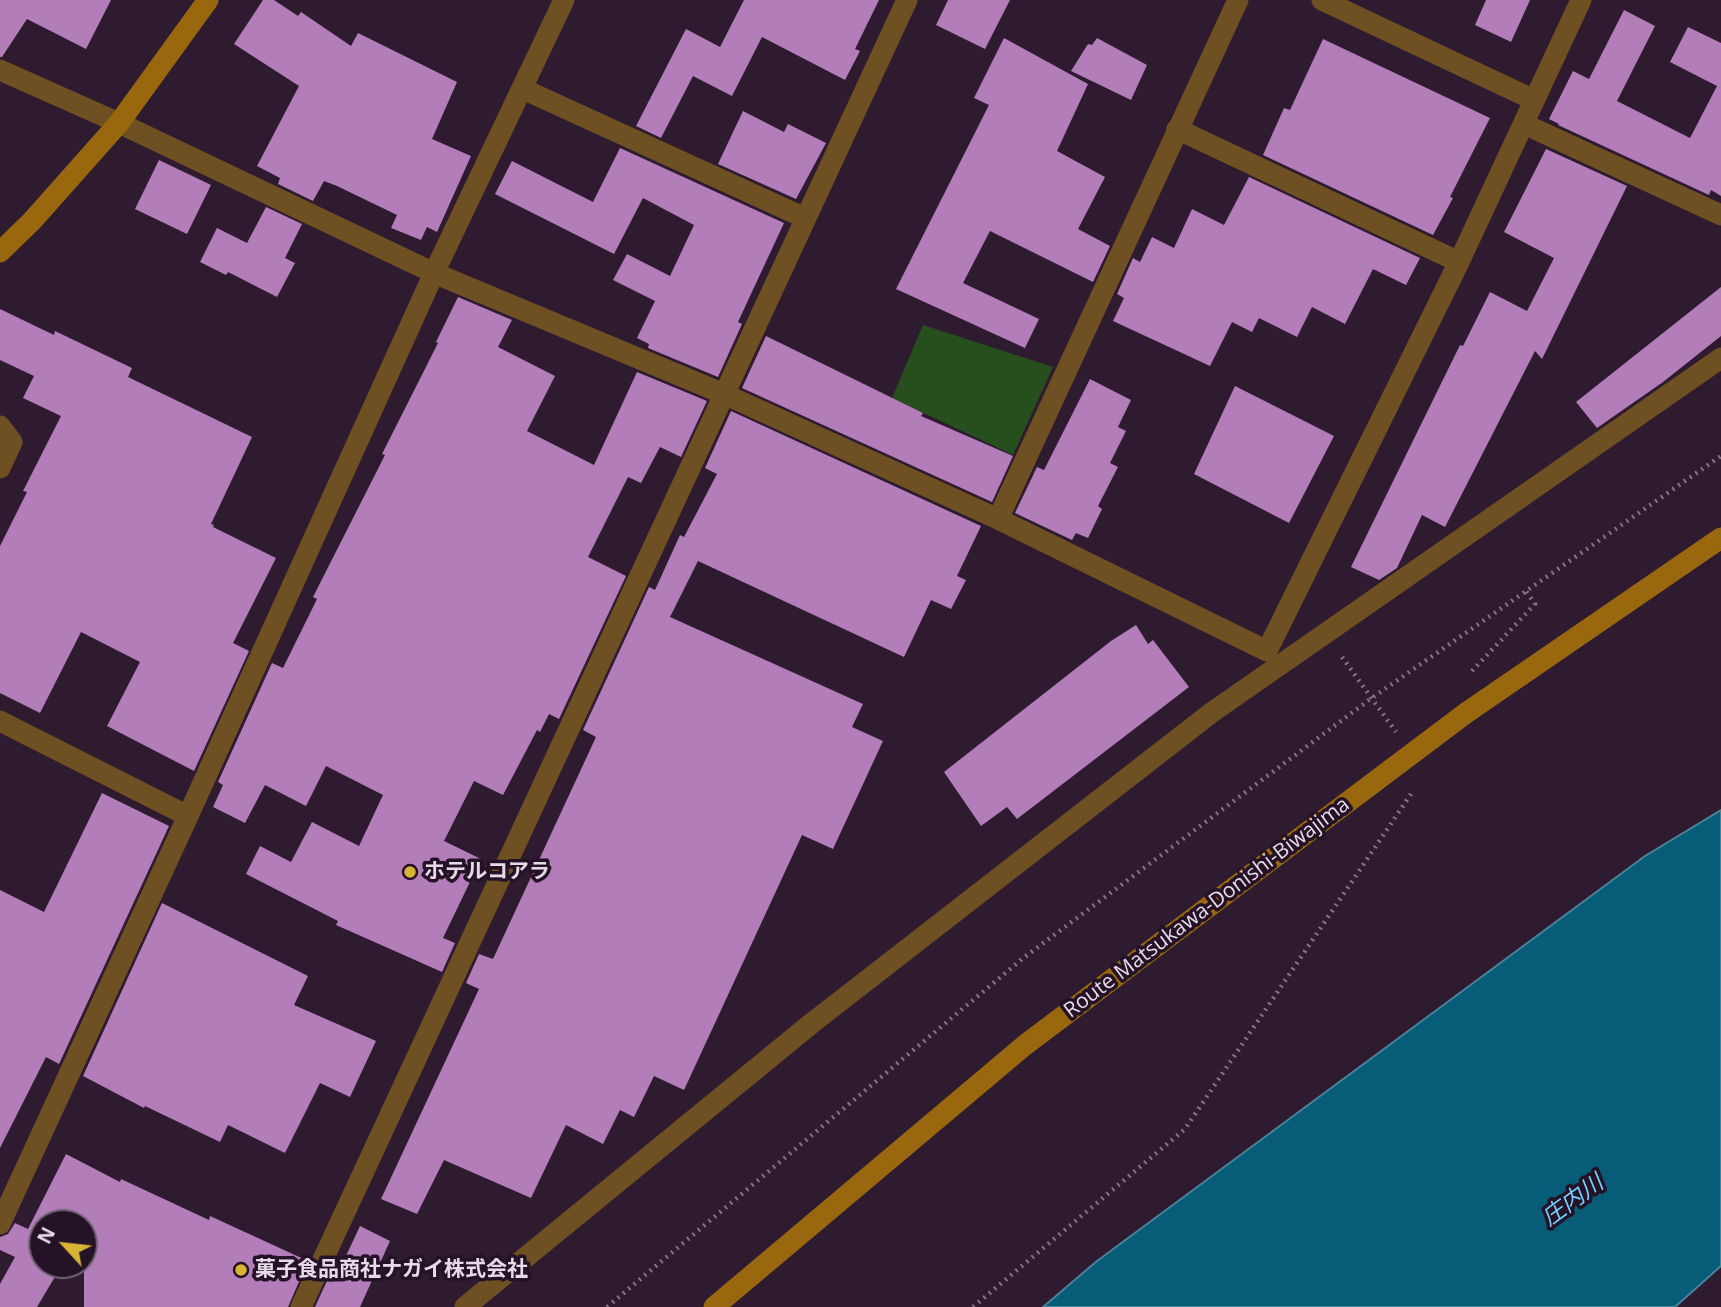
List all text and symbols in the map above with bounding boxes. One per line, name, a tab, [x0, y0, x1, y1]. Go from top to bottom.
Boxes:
street label: Route Matsukawa-Donishi-Biwajima	[1059, 792, 1355, 1024]
place label: ホテルコアラ	[424, 859, 550, 885]
marker: ホテルコアラ	[402, 864, 418, 880]
water label: 庄内川	[1537, 1170, 1609, 1232]
north arrow	[28, 1209, 98, 1279]
text: N	[31, 1223, 61, 1248]
place label: 菓子食品商社ナガイ株式会社	[255, 1257, 528, 1283]
marker: 菓子食品商社ナガイ株式会社	[233, 1262, 249, 1278]

